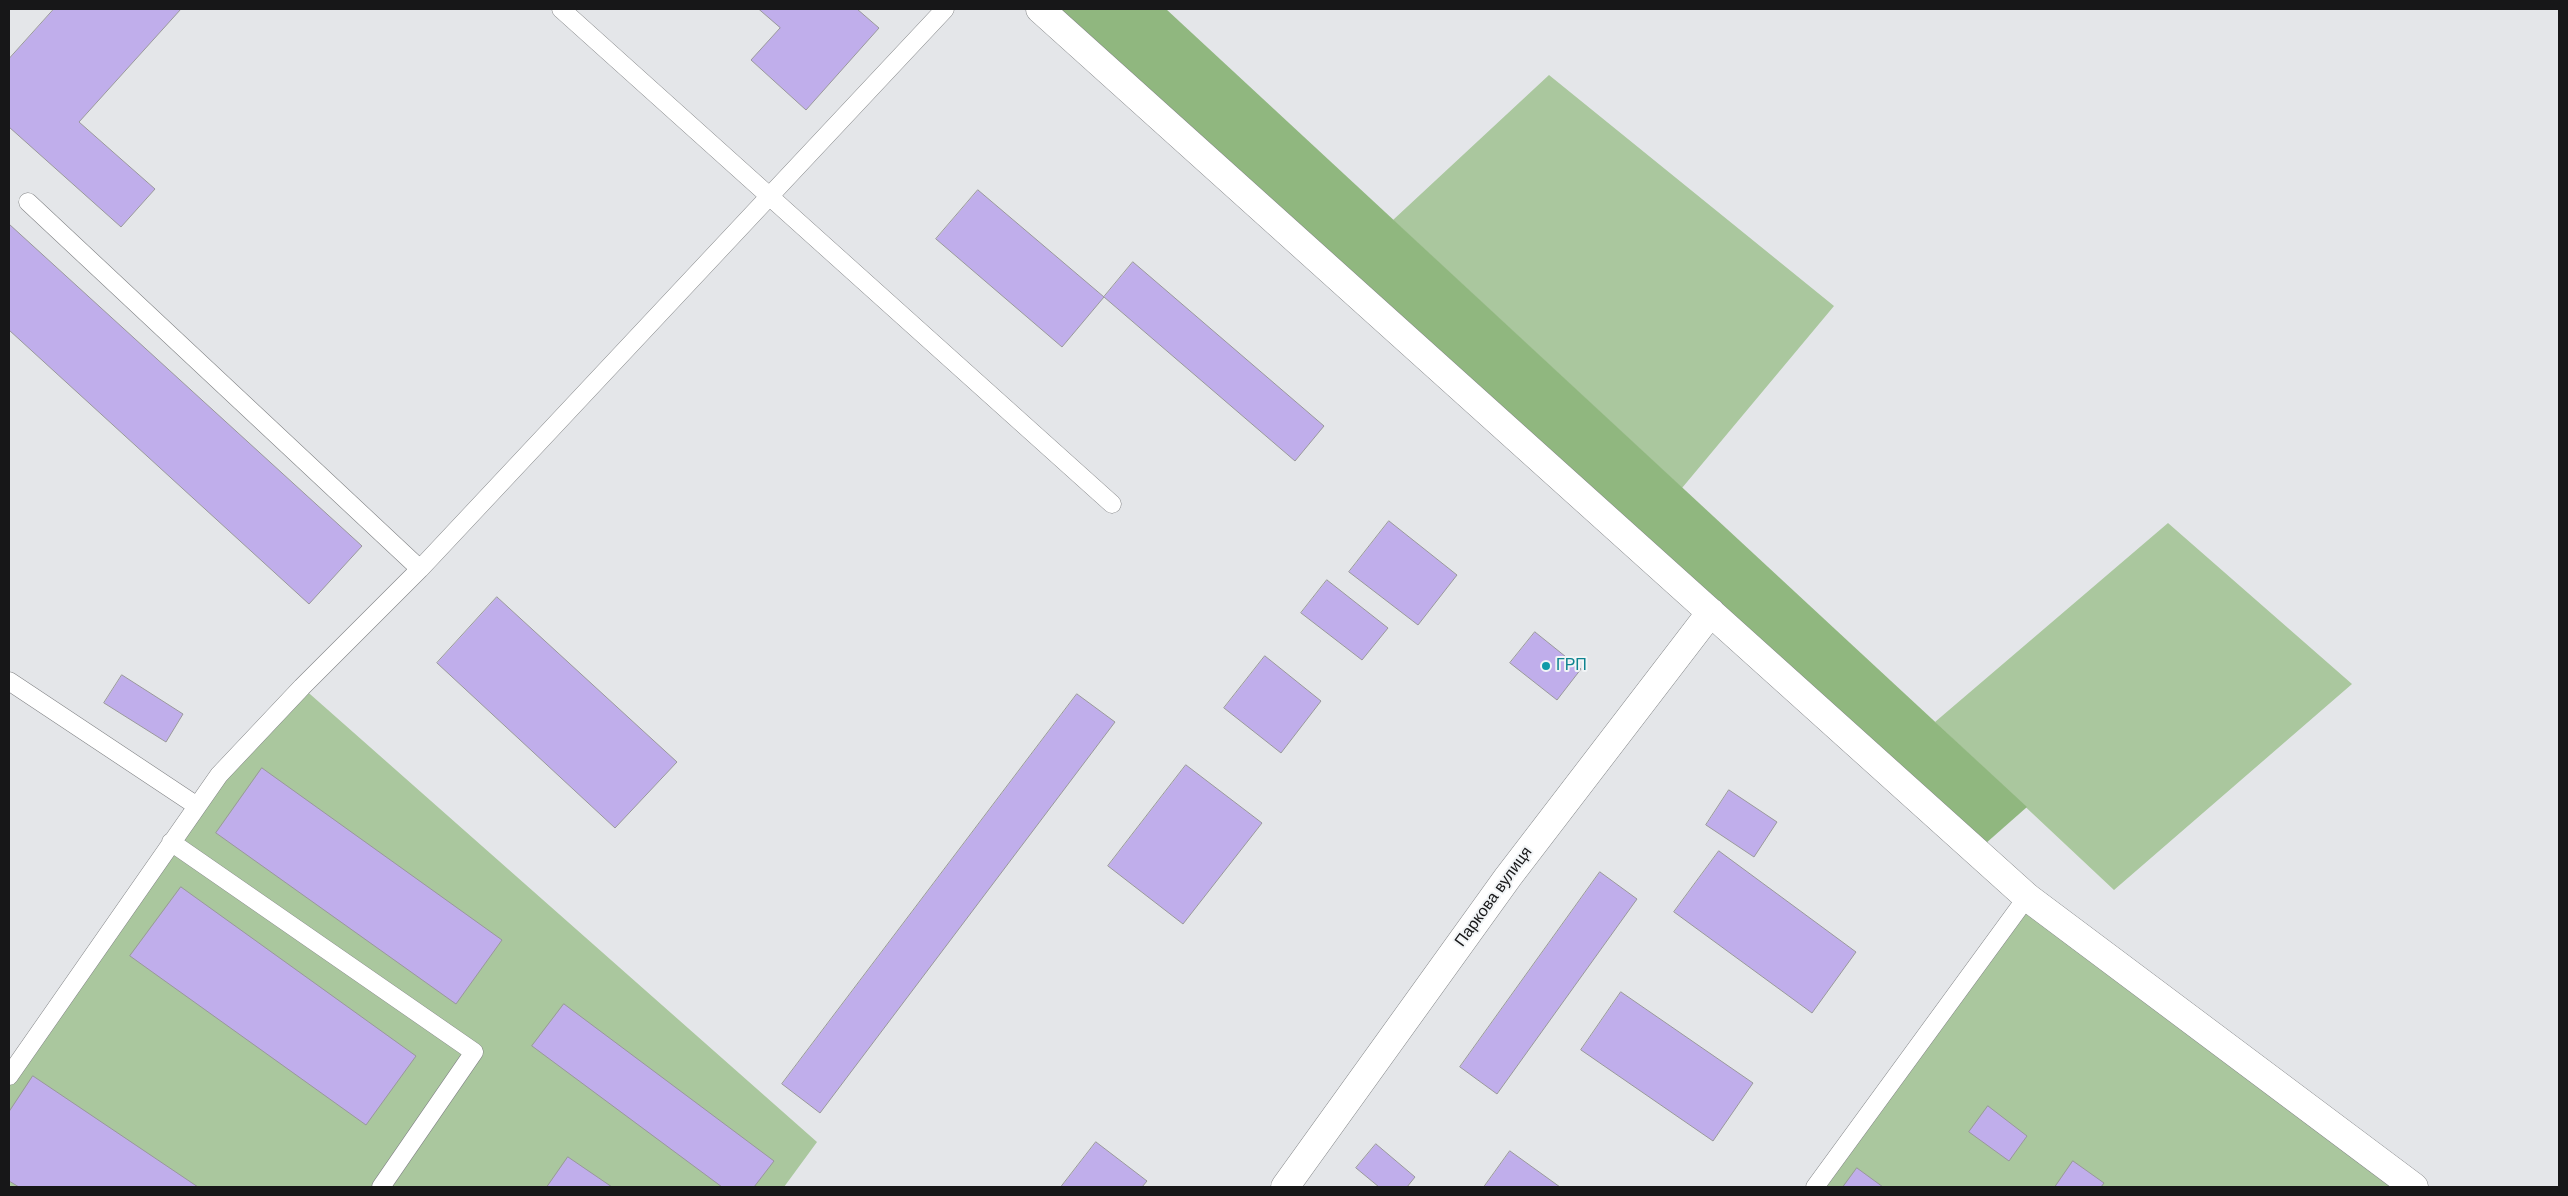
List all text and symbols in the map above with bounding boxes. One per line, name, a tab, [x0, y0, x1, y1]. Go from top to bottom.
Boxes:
place label: ГРП	[1556, 656, 1587, 676]
marker: ГРП	[1540, 660, 1552, 672]
street label: Паркова вулиця	[1451, 843, 1537, 951]

